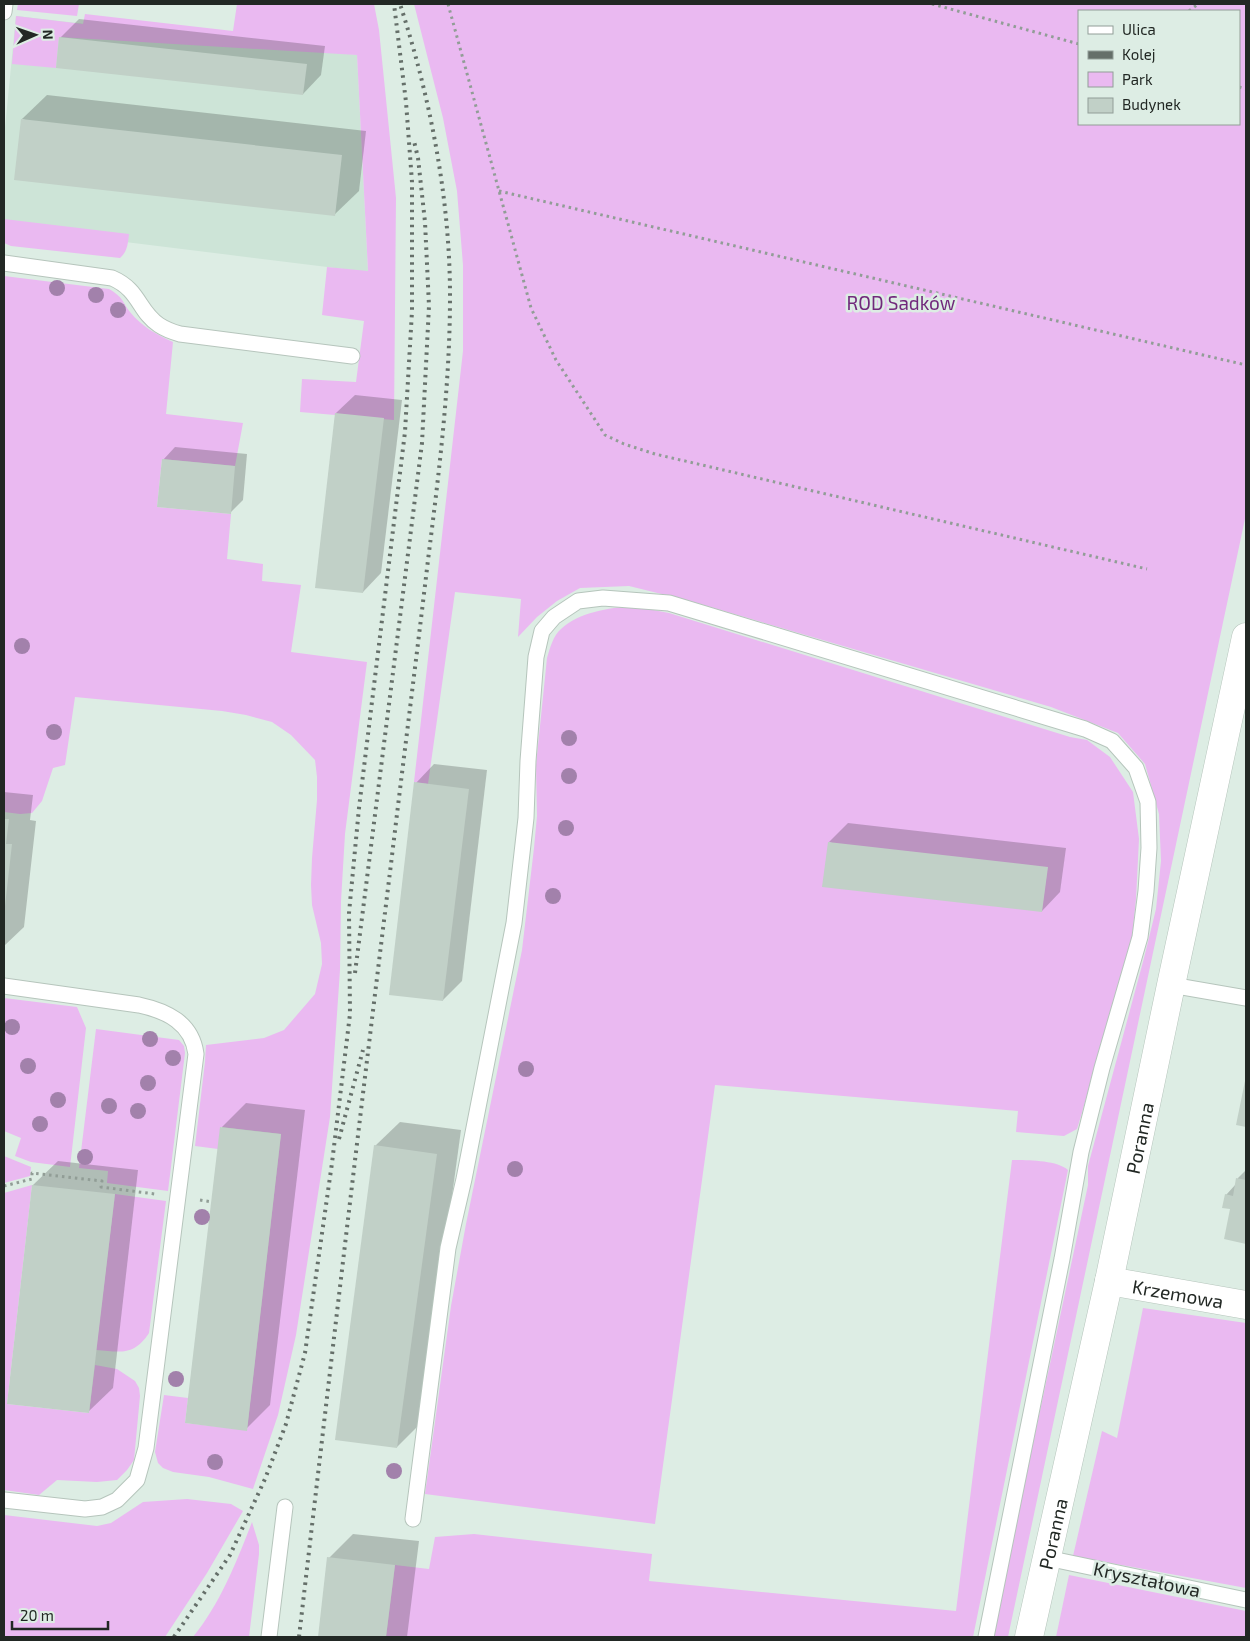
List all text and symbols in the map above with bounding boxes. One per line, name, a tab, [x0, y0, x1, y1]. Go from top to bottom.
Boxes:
north arrow	[10, 10, 60, 60]
legend	[1078, 10, 1240, 125]
text: Ulica	[1122, 20, 1156, 38]
text: N	[40, 29, 57, 40]
text: Kolej	[1122, 45, 1155, 64]
text: Park	[1122, 70, 1153, 88]
text: Budynek	[1122, 95, 1181, 113]
park label: ROD Sadków	[846, 291, 956, 314]
street label: Poranna	[1120, 1100, 1158, 1176]
street label: Krzemowa	[1131, 1274, 1225, 1312]
street label: Poranna	[1033, 1496, 1071, 1571]
street label: Kryształowa	[1091, 1556, 1203, 1602]
scale bar	[12, 1598, 109, 1630]
text: 20 m	[20, 1606, 54, 1624]

